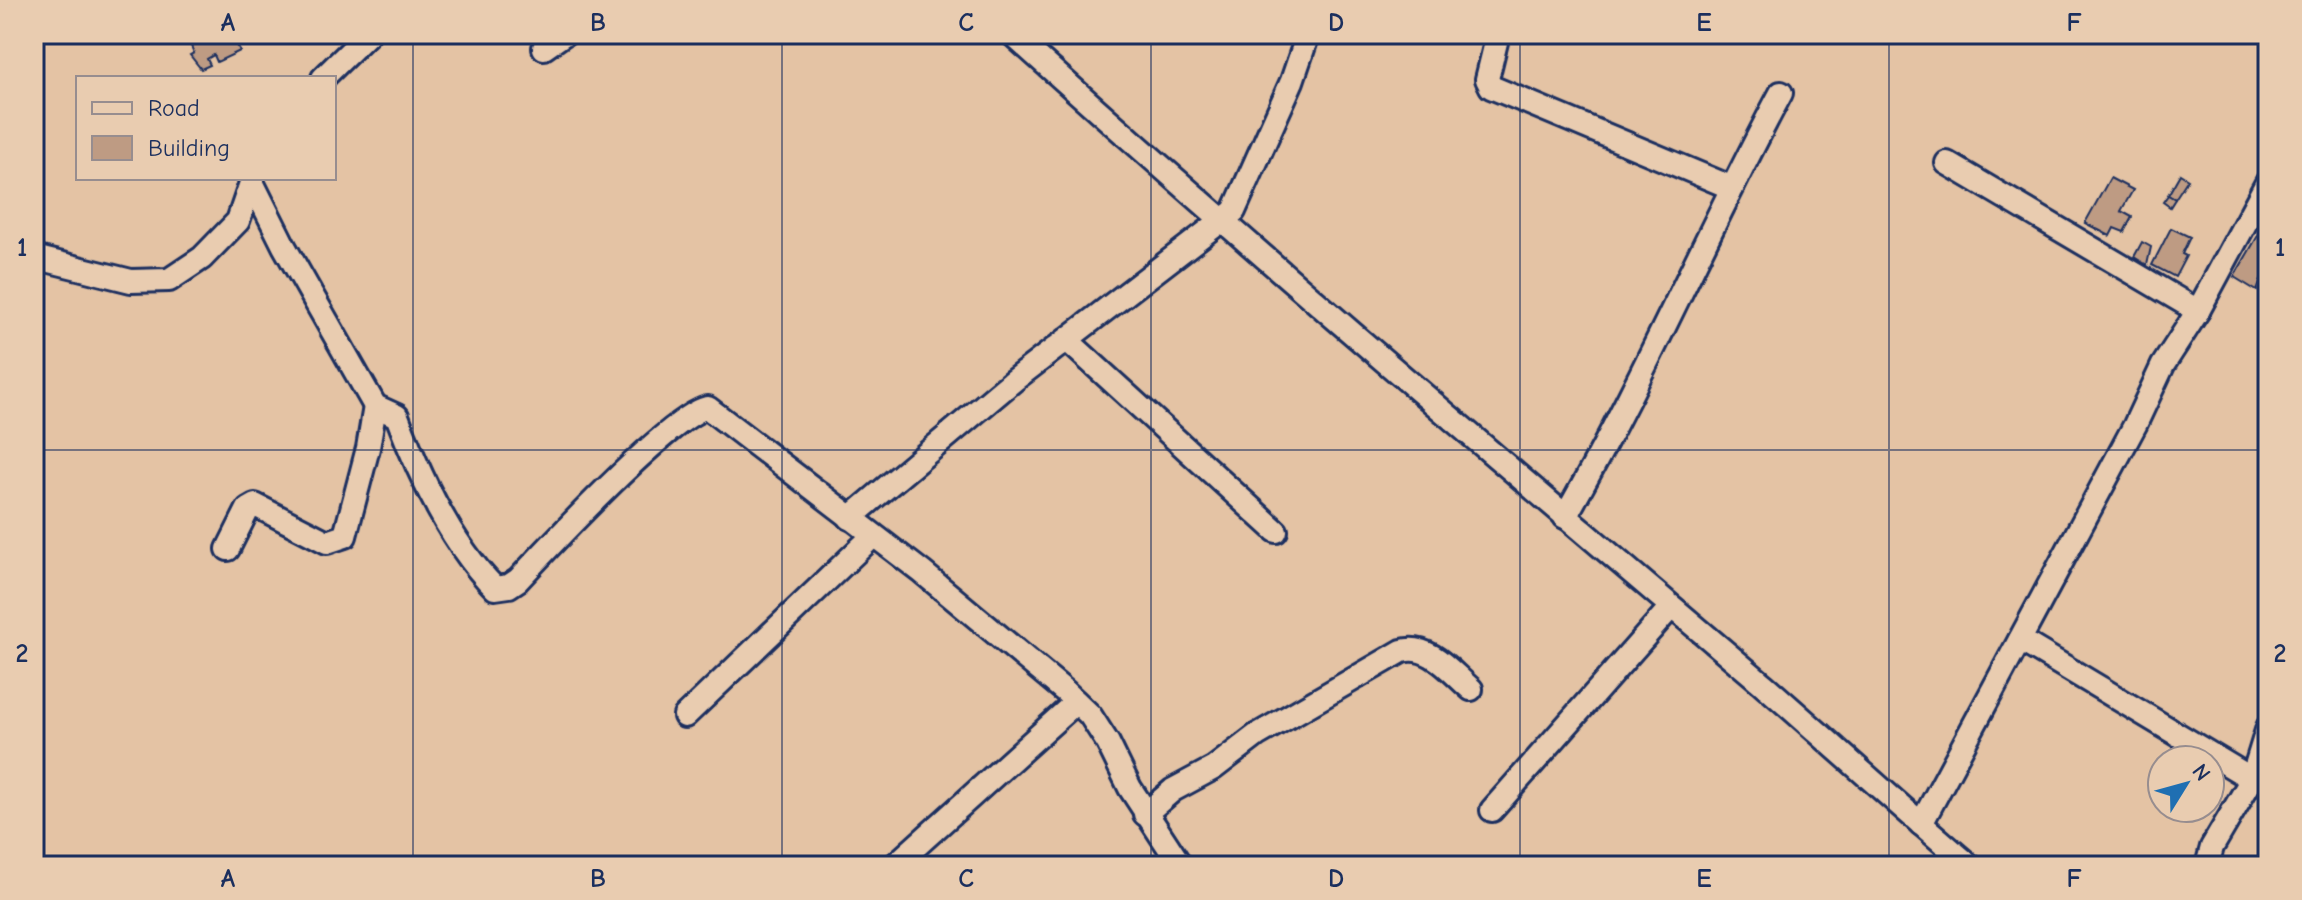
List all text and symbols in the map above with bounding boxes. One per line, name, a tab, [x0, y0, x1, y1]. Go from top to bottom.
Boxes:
text: A	[221, 8, 236, 38]
text: B	[590, 8, 606, 38]
text: C	[958, 8, 974, 38]
text: D	[1328, 8, 1344, 38]
text: E	[1696, 8, 1712, 38]
text: F	[2066, 8, 2082, 38]
legend	[76, 76, 336, 180]
text: Road	[148, 94, 200, 122]
text: Building	[148, 134, 230, 162]
text: 1	[17, 233, 27, 263]
text: 1	[2275, 233, 2285, 263]
text: 2	[16, 639, 28, 669]
text: 2	[2274, 639, 2286, 669]
north arrow	[2146, 744, 2226, 824]
text: N	[2186, 759, 2216, 786]
text: A	[221, 864, 236, 894]
text: B	[590, 864, 606, 894]
text: C	[958, 864, 974, 894]
text: D	[1328, 864, 1344, 894]
text: E	[1696, 864, 1712, 894]
text: F	[2066, 864, 2082, 894]

